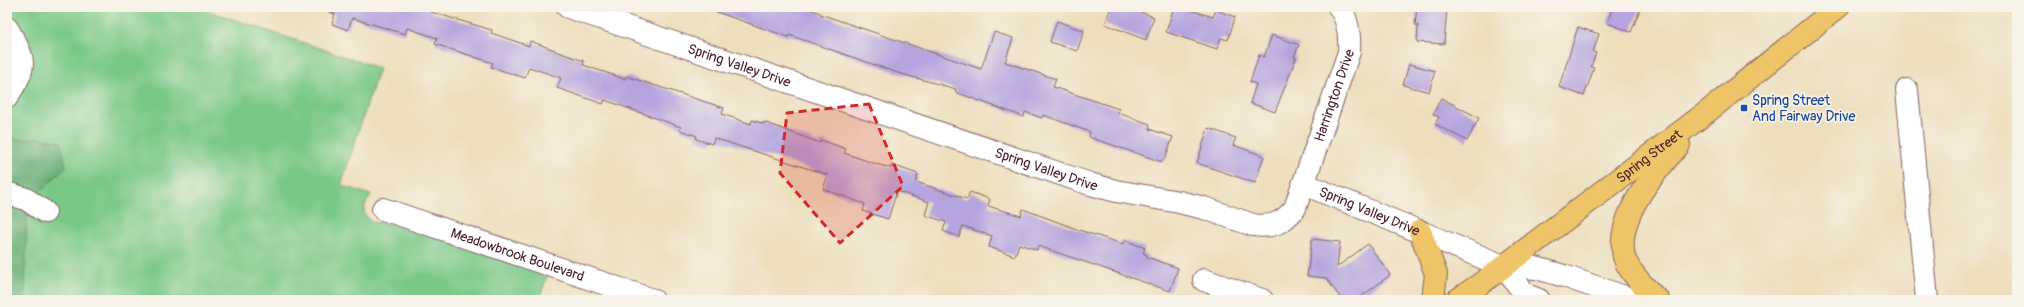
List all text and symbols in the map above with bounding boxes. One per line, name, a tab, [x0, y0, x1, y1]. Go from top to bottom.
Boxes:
street label: Spring Valley Drive	[686, 40, 793, 90]
street label: Harrington Drive	[1310, 47, 1358, 144]
place label: Spring Street And Fairway Drive	[1752, 92, 1855, 125]
marker: Spring Street And Fairway Drive	[1739, 103, 1749, 113]
street label: Spring Street	[1613, 125, 1686, 186]
street label: Spring Valley Drive	[993, 144, 1100, 194]
street label: Spring Valley Drive	[1317, 183, 1423, 239]
street label: Meadowbrook Boulevard	[449, 224, 587, 285]

